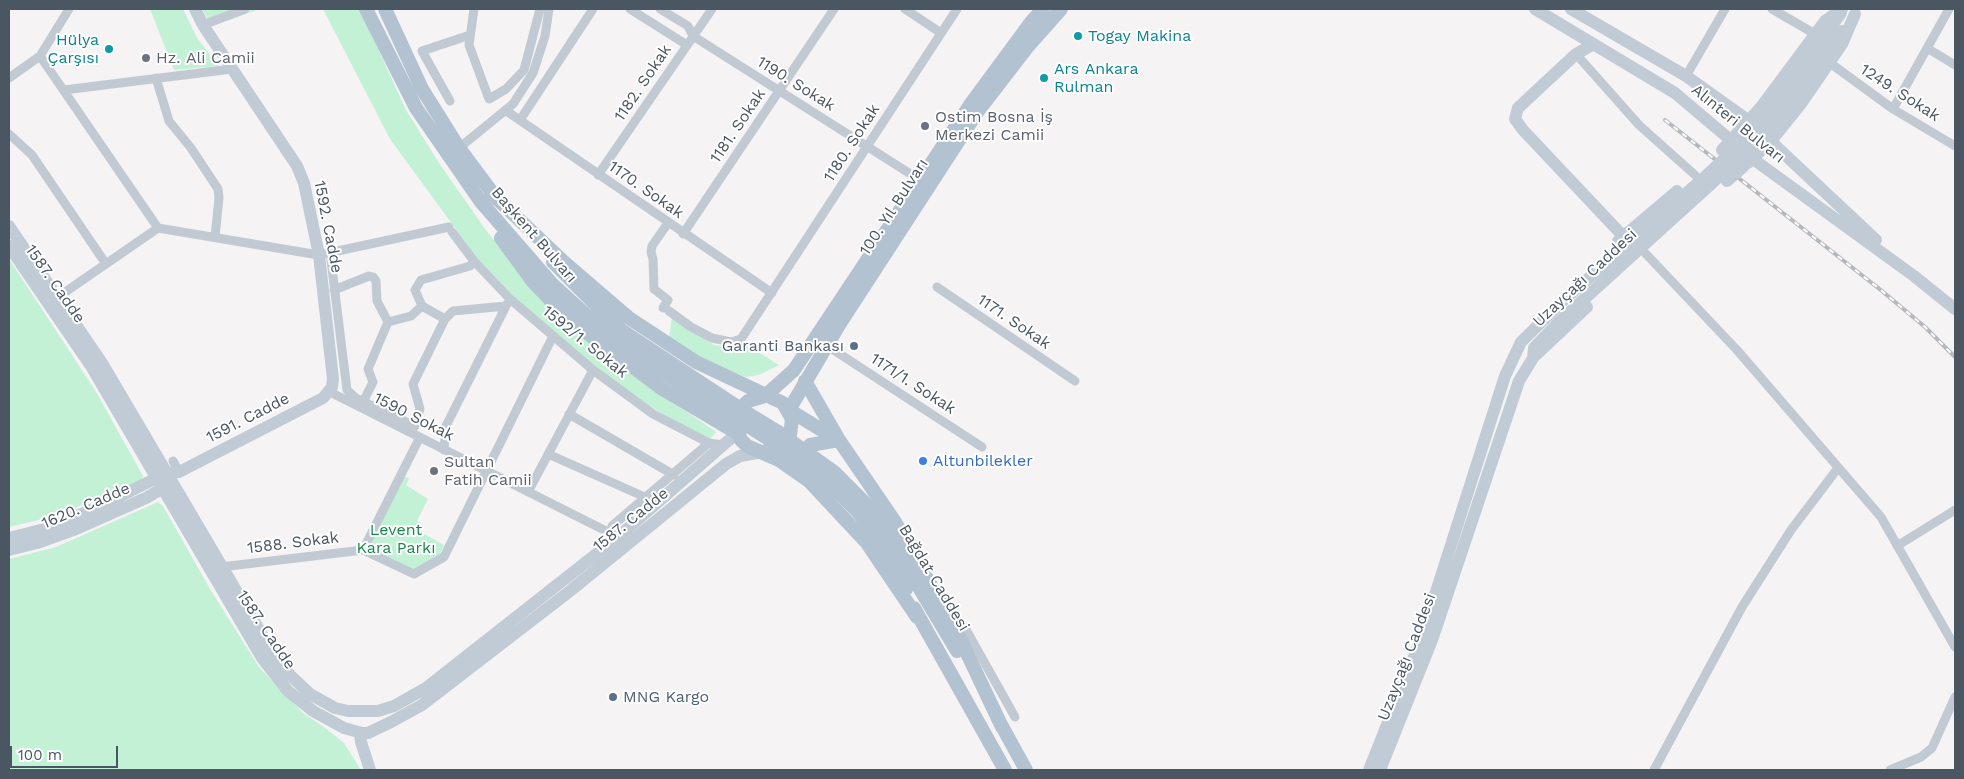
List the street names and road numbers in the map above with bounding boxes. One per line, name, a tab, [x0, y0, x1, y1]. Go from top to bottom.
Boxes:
street label: 1182. Sokak	[610, 41, 676, 125]
street label: 1190. Sokak	[753, 52, 839, 116]
street label: 1249. Sokak	[1857, 60, 1943, 126]
street label: Alınteri Bulvarı	[1687, 81, 1789, 167]
street label: 1181. Sokak	[706, 85, 770, 167]
street label: 1180. Sokak	[820, 101, 884, 185]
street label: 100. Yıl Bulvarı	[856, 155, 932, 259]
street label: 1170. Sokak	[605, 157, 687, 223]
street label: 1592. Cadde	[310, 179, 346, 275]
street label: Başkent Bulvarı	[487, 183, 581, 287]
street label: Uzayçağı Caddesi	[1529, 225, 1641, 331]
street label: 1587. Cadde	[21, 241, 89, 327]
street label: 1171. Sokak	[974, 290, 1054, 354]
street label: 1592/1. Sokak	[538, 302, 632, 382]
street label: 1171/1. Sokak	[867, 349, 959, 419]
street label: 1591. Cadde	[203, 389, 293, 447]
street label: 1590 Sokak	[371, 389, 457, 445]
street label: 1620. Cadde	[39, 479, 133, 533]
street label: 1587. Cadde	[590, 484, 672, 556]
street label: Bağdat Caddesi	[895, 521, 973, 635]
street label: 1588. Sokak	[246, 528, 340, 558]
street label: 1587. Cadde	[233, 587, 299, 673]
street label: Uzayçağı Caddesi	[1374, 591, 1440, 723]

